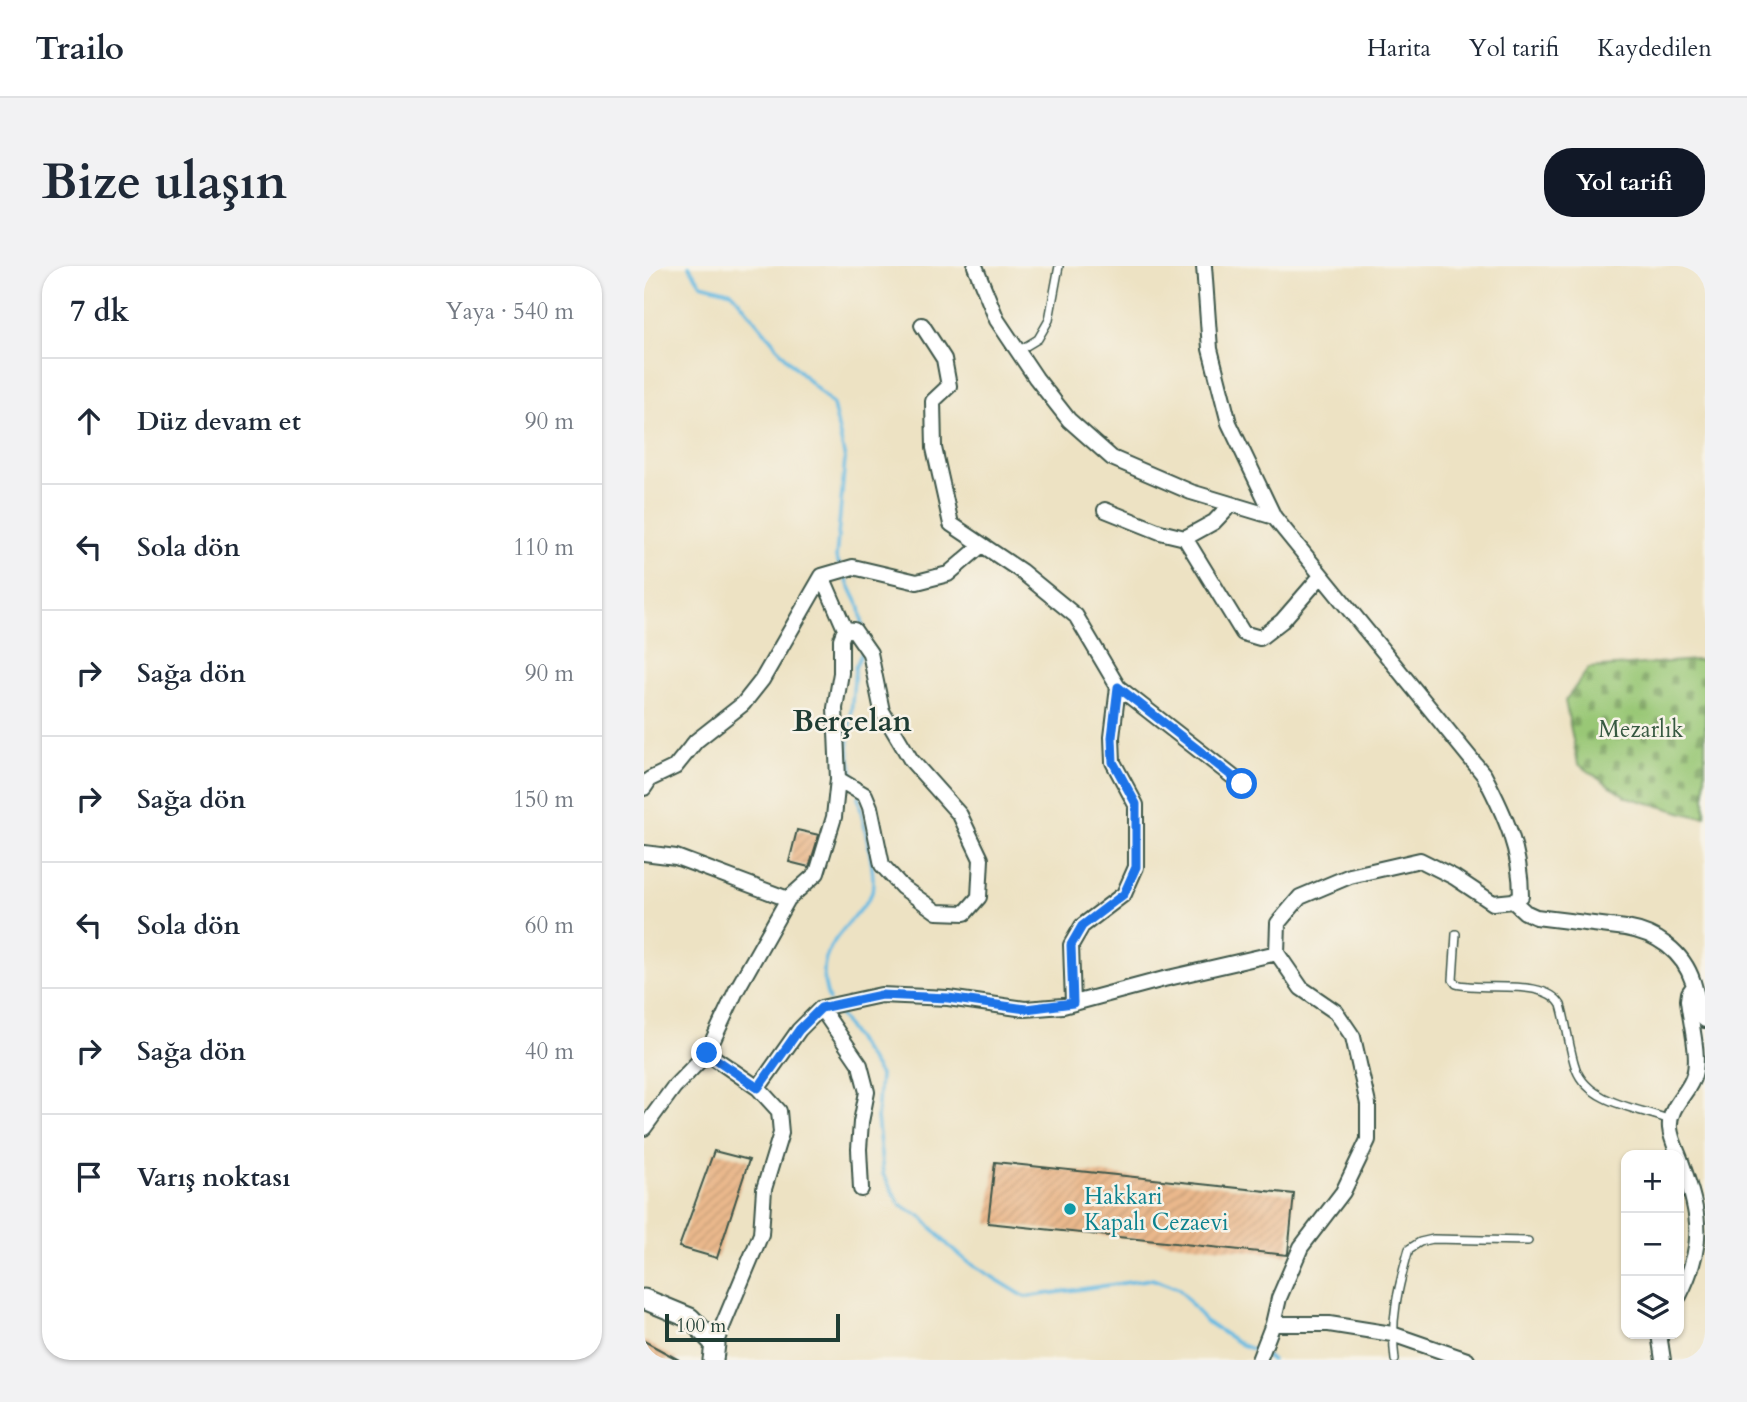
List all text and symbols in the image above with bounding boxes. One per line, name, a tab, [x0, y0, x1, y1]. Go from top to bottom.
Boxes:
text: Trailo	[35, 26, 124, 71]
text: Harita	[1367, 32, 1431, 65]
text: Yol tarifi	[1469, 32, 1559, 65]
text: Kaydedilen	[1597, 32, 1712, 65]
button: Yol tarifi	[1544, 148, 1705, 217]
text: Bize ulaşın	[42, 149, 287, 216]
text: 7 dk	[70, 291, 129, 332]
text: Yaya · 540 m	[446, 296, 574, 327]
icon: ahead	[70, 402, 108, 440]
text: Düz devam et	[137, 404, 301, 439]
text: 90 m	[525, 406, 574, 437]
icon: left	[70, 528, 108, 566]
text: Sola dön	[137, 530, 240, 565]
text: 110 m	[513, 532, 574, 563]
icon: right	[70, 654, 108, 692]
text: Sağa dön	[137, 656, 246, 691]
text: 90 m	[525, 658, 574, 689]
district label: Berçelan	[792, 701, 912, 742]
park label: Mezarlık	[1598, 714, 1684, 745]
route start	[1226, 768, 1257, 799]
icon: right	[70, 780, 108, 818]
text: Sağa dön	[137, 782, 246, 817]
text: 150 m	[513, 784, 574, 815]
icon: left	[70, 906, 108, 944]
text: Sola dön	[137, 908, 240, 943]
text: 60 m	[525, 910, 574, 941]
icon: right	[70, 1032, 108, 1070]
text: Sağa dön	[137, 1034, 246, 1069]
text: 40 m	[525, 1036, 574, 1067]
route end	[691, 1037, 722, 1068]
map controls	[1621, 1150, 1684, 1339]
button: +	[1621, 1150, 1684, 1213]
icon: arrive	[70, 1158, 108, 1196]
text: Varış noktası	[137, 1160, 290, 1195]
place label: Hakkari Kapalı Cezaevi	[1084, 1181, 1229, 1238]
marker: Hakkari Kapalı Cezaevi	[1062, 1201, 1078, 1217]
button: −	[1621, 1213, 1684, 1276]
button: layers	[1621, 1276, 1684, 1339]
scale bar	[665, 1311, 840, 1343]
text: 100 m	[676, 1313, 726, 1339]

